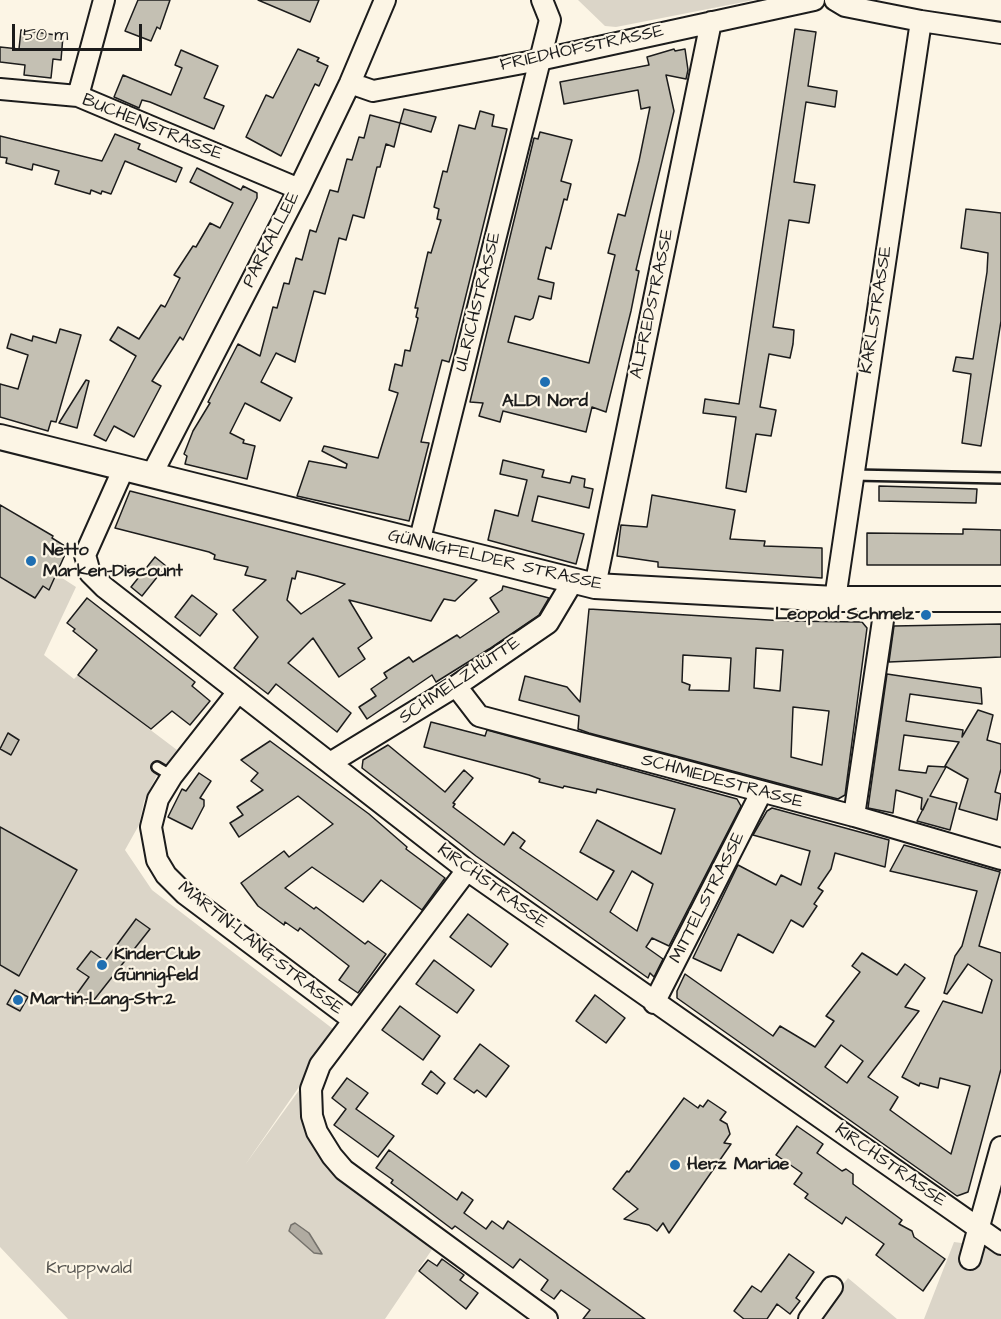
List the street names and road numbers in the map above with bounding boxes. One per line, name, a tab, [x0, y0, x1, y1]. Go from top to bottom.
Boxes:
street label: FRIEDHOFSTRASSE	[498, 21, 666, 77]
street label: BUCHENSTRASSE	[79, 90, 225, 166]
street label: PARKALLEE	[239, 189, 305, 291]
street label: ALFREDSTRASSE	[627, 227, 679, 381]
street label: ULRICHSTRASSE	[451, 230, 507, 374]
street label: KARLSTRASSE	[856, 245, 898, 375]
street label: GÜNNIGFELDER STRASSE	[386, 526, 604, 596]
street label: SCHMELZHÜTTE	[395, 633, 525, 729]
street label: SCHMIEDESTRASSE	[639, 750, 805, 814]
street label: MITTELSTRASSE	[666, 829, 750, 967]
street label: KIRCHSTRASSE	[433, 840, 551, 934]
street label: MARTIN-LANG-STRASSE	[173, 878, 347, 1020]
street label: KIRCHSTRASSE	[830, 1120, 950, 1212]

